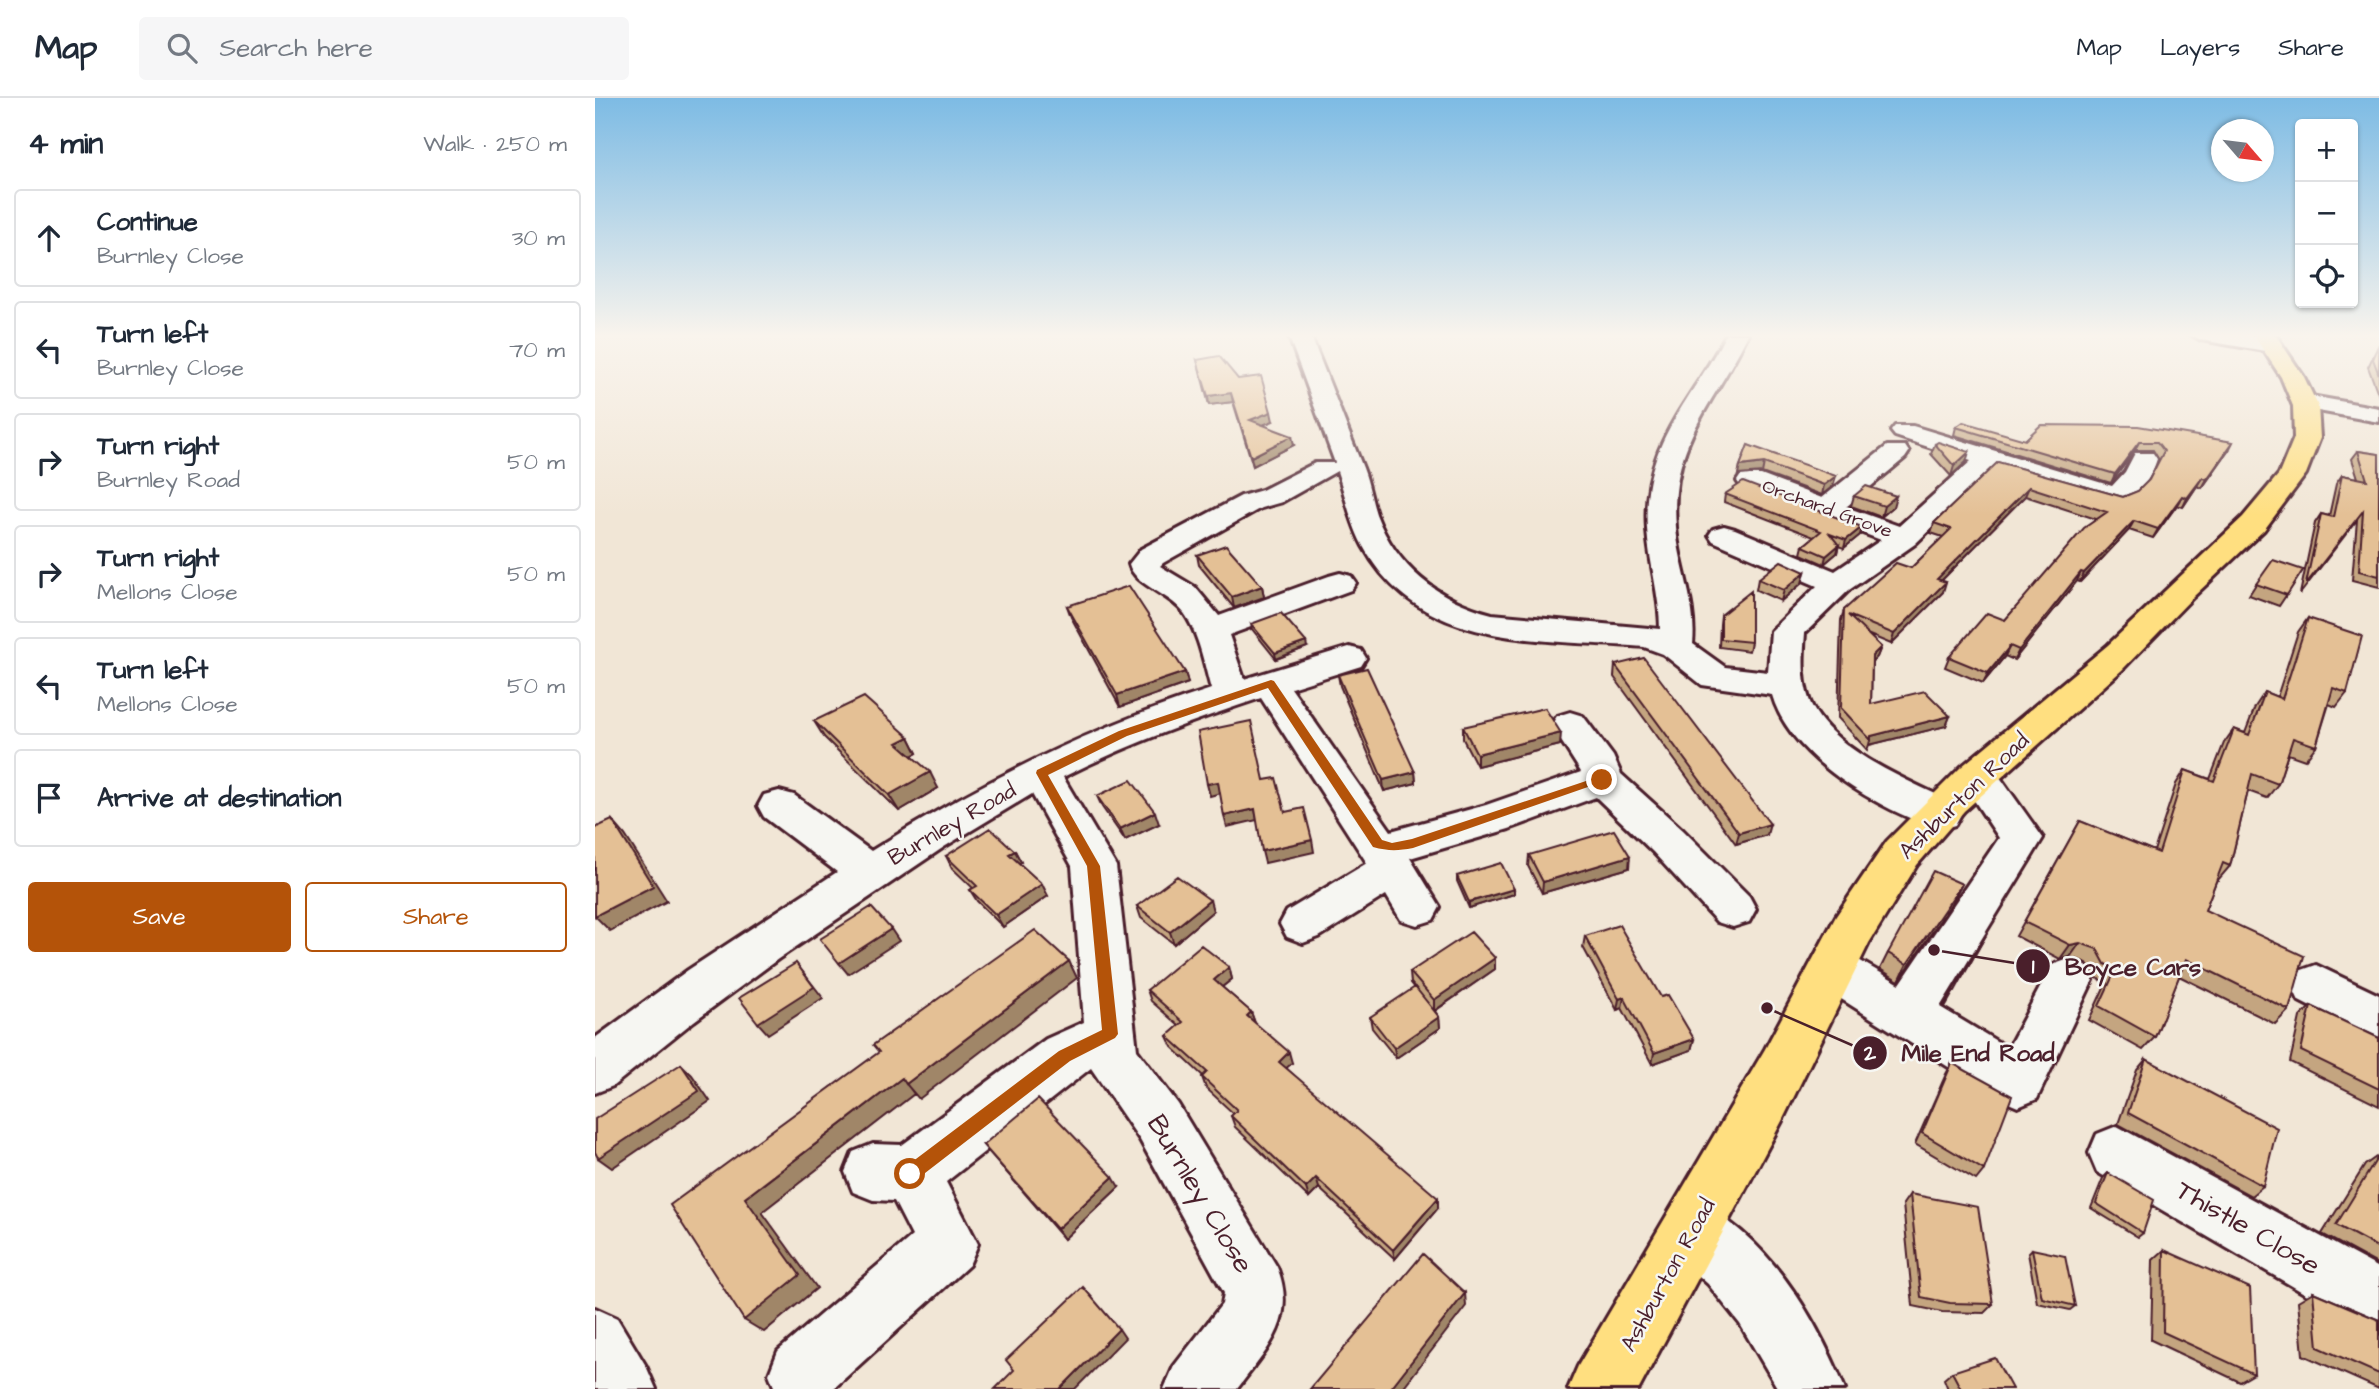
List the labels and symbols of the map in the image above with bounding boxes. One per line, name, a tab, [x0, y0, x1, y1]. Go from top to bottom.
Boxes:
north arrow	[2211, 119, 2274, 182]
street label: Orchard Grove	[1758, 473, 1896, 545]
street label: Ashburton Road	[1891, 725, 2037, 867]
route end	[1586, 764, 1617, 795]
street label: Burnley Road	[882, 774, 1023, 874]
callout: Boyce Cars	[2016, 944, 2215, 989]
text: Boyce Cars	[2065, 951, 2201, 987]
text: 1	[2032, 952, 2035, 981]
callout: Mile End Road	[1853, 1030, 2069, 1075]
text: Mile End Road	[1901, 1037, 2055, 1071]
text: 2	[1863, 1039, 1877, 1068]
street label: Burnley Close	[1136, 1107, 1263, 1282]
route start	[894, 1158, 925, 1189]
street label: Thistle Close	[2169, 1171, 2327, 1285]
street label: Ashburton Road	[1613, 1192, 1723, 1357]

